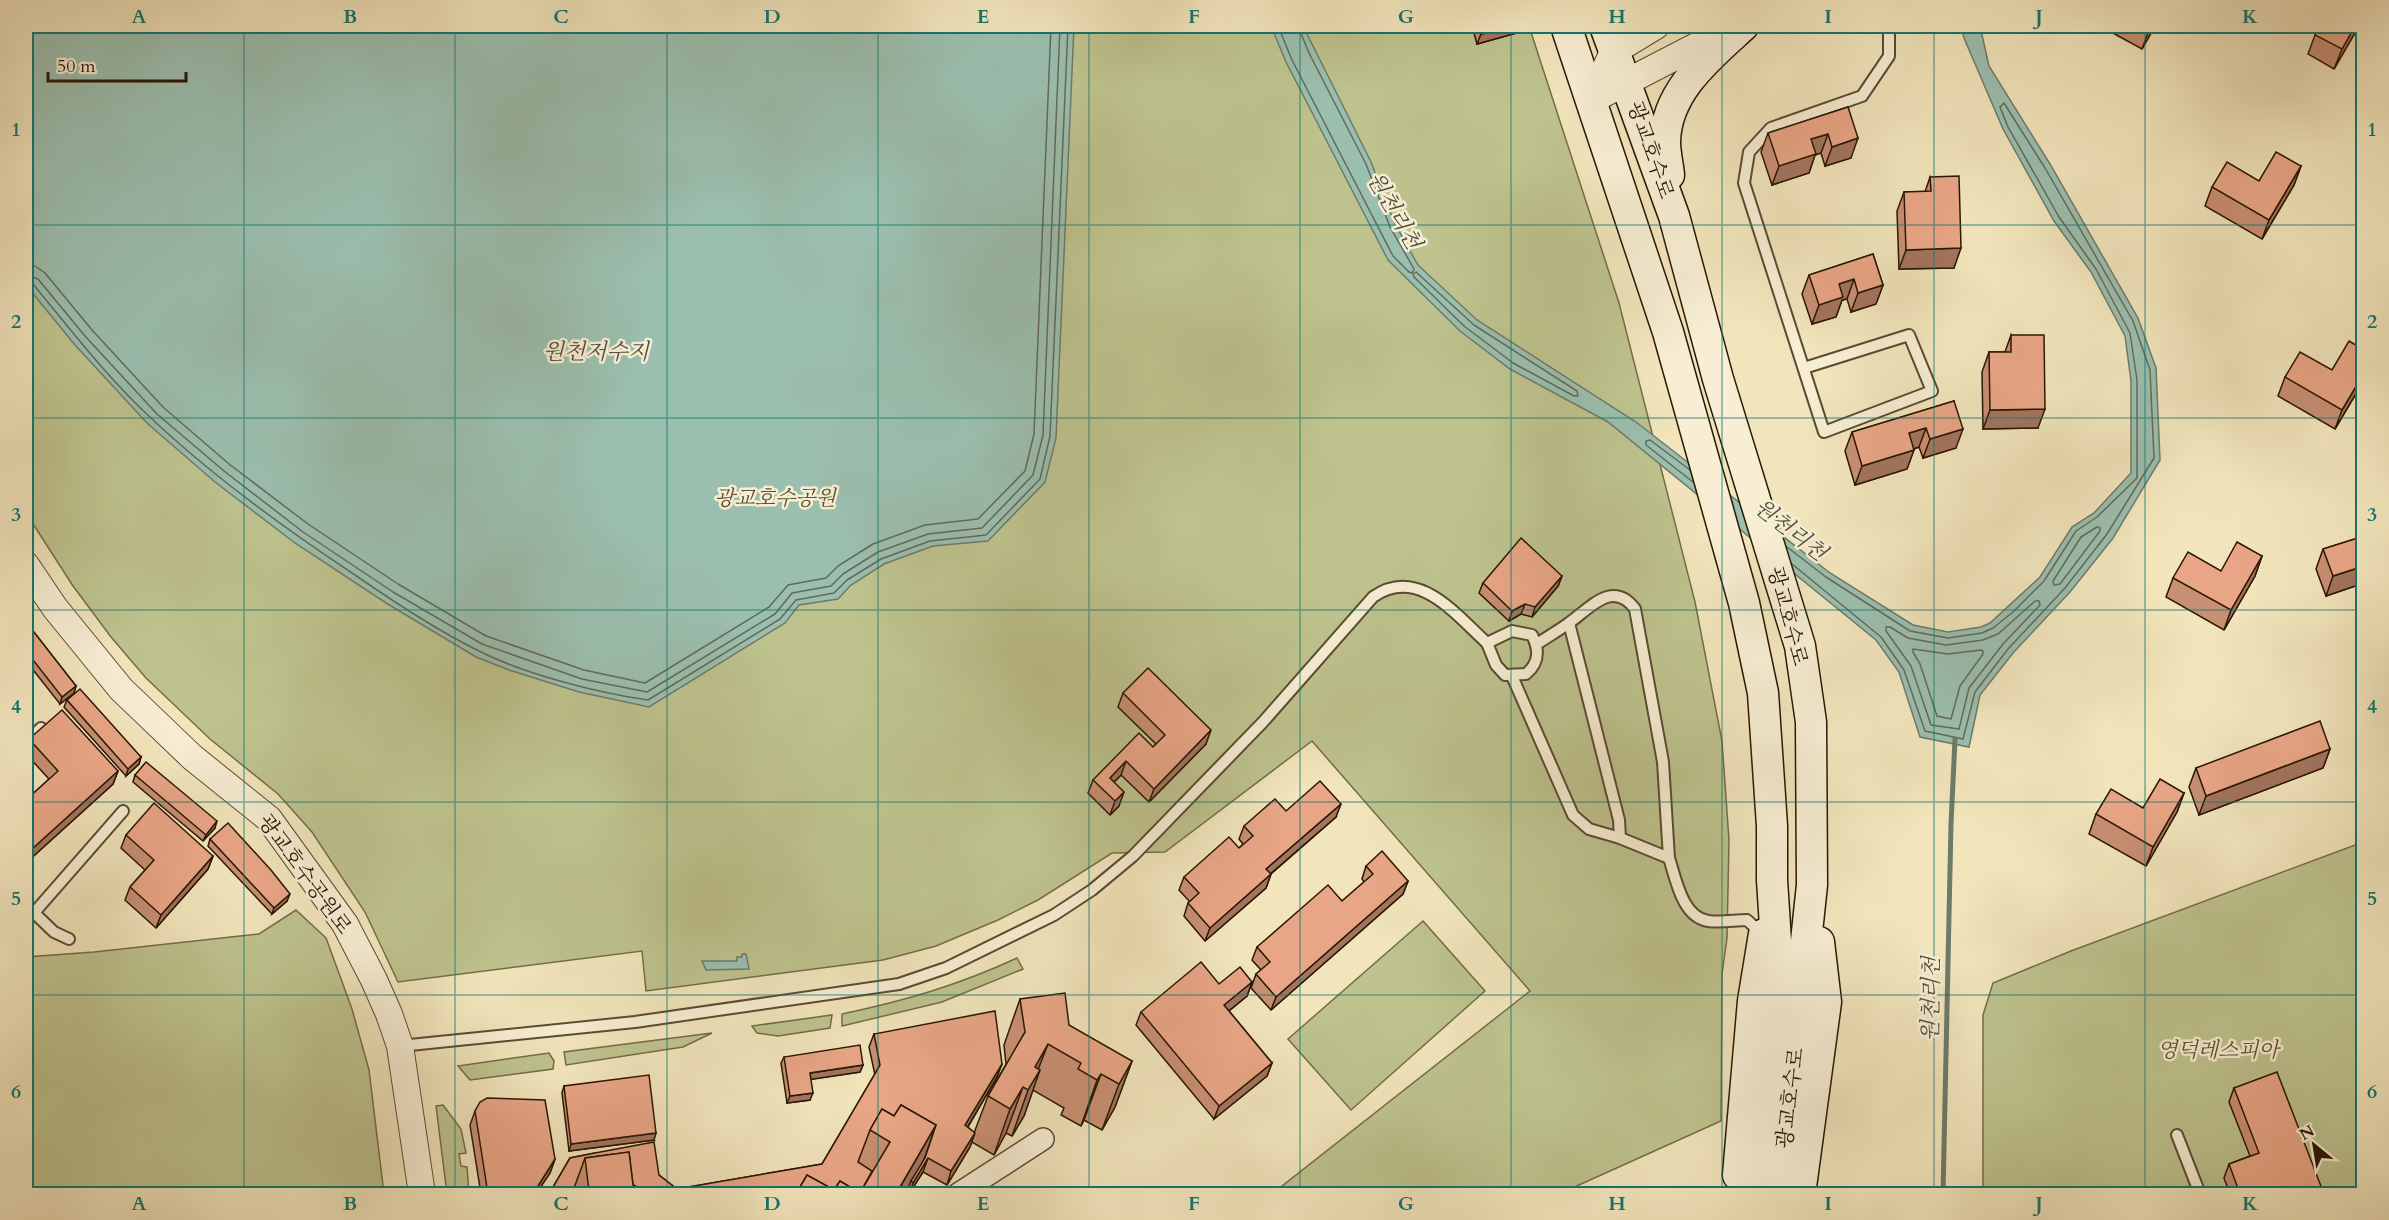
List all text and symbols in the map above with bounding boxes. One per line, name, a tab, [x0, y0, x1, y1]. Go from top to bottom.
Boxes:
text: A	[131, 3, 147, 30]
text: B	[343, 3, 357, 30]
text: C	[553, 3, 569, 30]
text: D	[763, 3, 781, 30]
text: E	[977, 3, 989, 30]
text: F	[1188, 3, 1200, 30]
text: G	[1398, 3, 1414, 30]
text: H	[1608, 3, 1626, 30]
text: I	[1824, 3, 1832, 30]
text: J	[2032, 3, 2043, 30]
text: K	[2242, 3, 2259, 30]
scale bar	[48, 45, 186, 83]
text: 50 m	[57, 54, 96, 79]
street label: 광교호수로	[1620, 97, 1681, 203]
text: 1	[11, 116, 21, 143]
text: 1	[2367, 116, 2377, 143]
water label: 원천리천	[1360, 166, 1429, 256]
text: 2	[11, 308, 21, 335]
text: 2	[2367, 308, 2377, 335]
water label: 원천저수지	[543, 337, 651, 367]
park label: 광교호수공원	[714, 484, 838, 513]
water label: 원천리천	[1748, 492, 1834, 569]
text: 3	[11, 501, 21, 528]
text: 3	[2367, 501, 2377, 528]
street label: 광교호수로	[1760, 563, 1815, 669]
text: 4	[11, 693, 21, 720]
text: 4	[2367, 693, 2377, 720]
street label: 광교호수공원로	[251, 808, 358, 940]
text: 5	[11, 885, 21, 912]
text: 5	[2367, 885, 2377, 912]
water label: 원천리천	[1915, 955, 1947, 1042]
park label: 영덕레스피아	[2157, 1036, 2282, 1065]
street label: 광교호수로	[1770, 1046, 1811, 1150]
text: 6	[11, 1078, 21, 1105]
text: 6	[2367, 1078, 2377, 1105]
north arrow	[2284, 1115, 2344, 1175]
text: N	[2295, 1120, 2319, 1146]
text: A	[131, 1190, 147, 1217]
text: B	[343, 1190, 357, 1217]
text: C	[553, 1190, 569, 1217]
text: D	[763, 1190, 781, 1217]
text: E	[977, 1190, 989, 1217]
text: F	[1188, 1190, 1200, 1217]
text: G	[1398, 1190, 1414, 1217]
text: H	[1608, 1190, 1626, 1217]
text: I	[1824, 1190, 1832, 1217]
text: J	[2032, 1190, 2043, 1217]
text: K	[2242, 1190, 2259, 1217]

